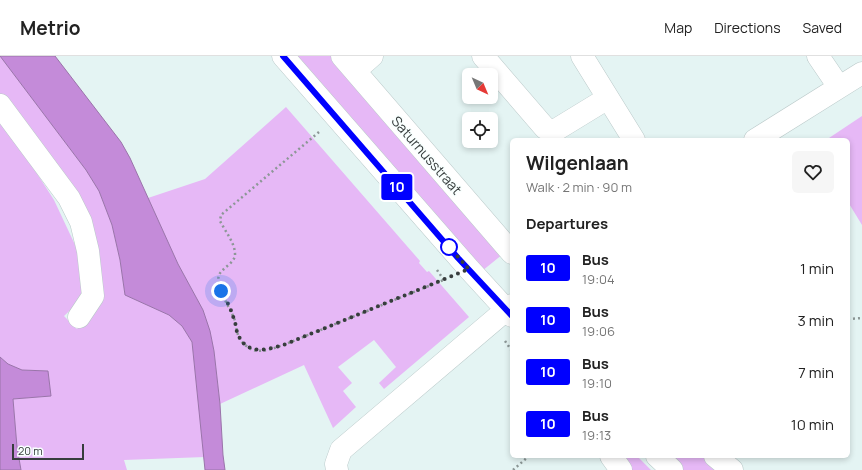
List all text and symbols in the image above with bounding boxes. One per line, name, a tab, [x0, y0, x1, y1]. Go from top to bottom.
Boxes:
text: Metrio	[20, 15, 81, 41]
text: Map	[664, 18, 692, 37]
text: Directions	[714, 18, 781, 37]
text: Saved	[803, 18, 842, 37]
north arrow	[462, 68, 498, 104]
map controls	[462, 68, 498, 148]
street label: Saturnusstraat	[388, 112, 467, 199]
button: locate	[462, 112, 498, 148]
text: Wilgenlaan	[526, 150, 629, 176]
button: heart	[792, 151, 834, 193]
line badge: 10	[379, 174, 415, 200]
text: 10	[389, 177, 405, 196]
text: Walk · 2 min · 90 m	[526, 178, 632, 196]
text: Departures	[526, 213, 608, 234]
unlabelled marker	[440, 238, 458, 256]
text: Bus	[582, 249, 609, 270]
text: 10	[540, 258, 556, 277]
text: 1 min	[800, 258, 834, 279]
text: 19:04	[582, 270, 615, 288]
your location	[211, 281, 231, 301]
text: Bus	[582, 301, 609, 322]
text: 10	[540, 310, 556, 329]
text: 3 min	[798, 310, 834, 331]
text: 19:06	[582, 322, 615, 340]
text: Bus	[582, 353, 609, 374]
text: 10	[540, 362, 556, 381]
text: 7 min	[798, 362, 834, 383]
text: 19:10	[582, 374, 612, 392]
text: Bus	[582, 405, 609, 426]
text: 10	[540, 414, 556, 433]
text: 10 min	[791, 414, 834, 435]
text: 19:13	[582, 426, 611, 444]
scale bar	[12, 442, 84, 461]
text: 20 m	[18, 443, 43, 458]

